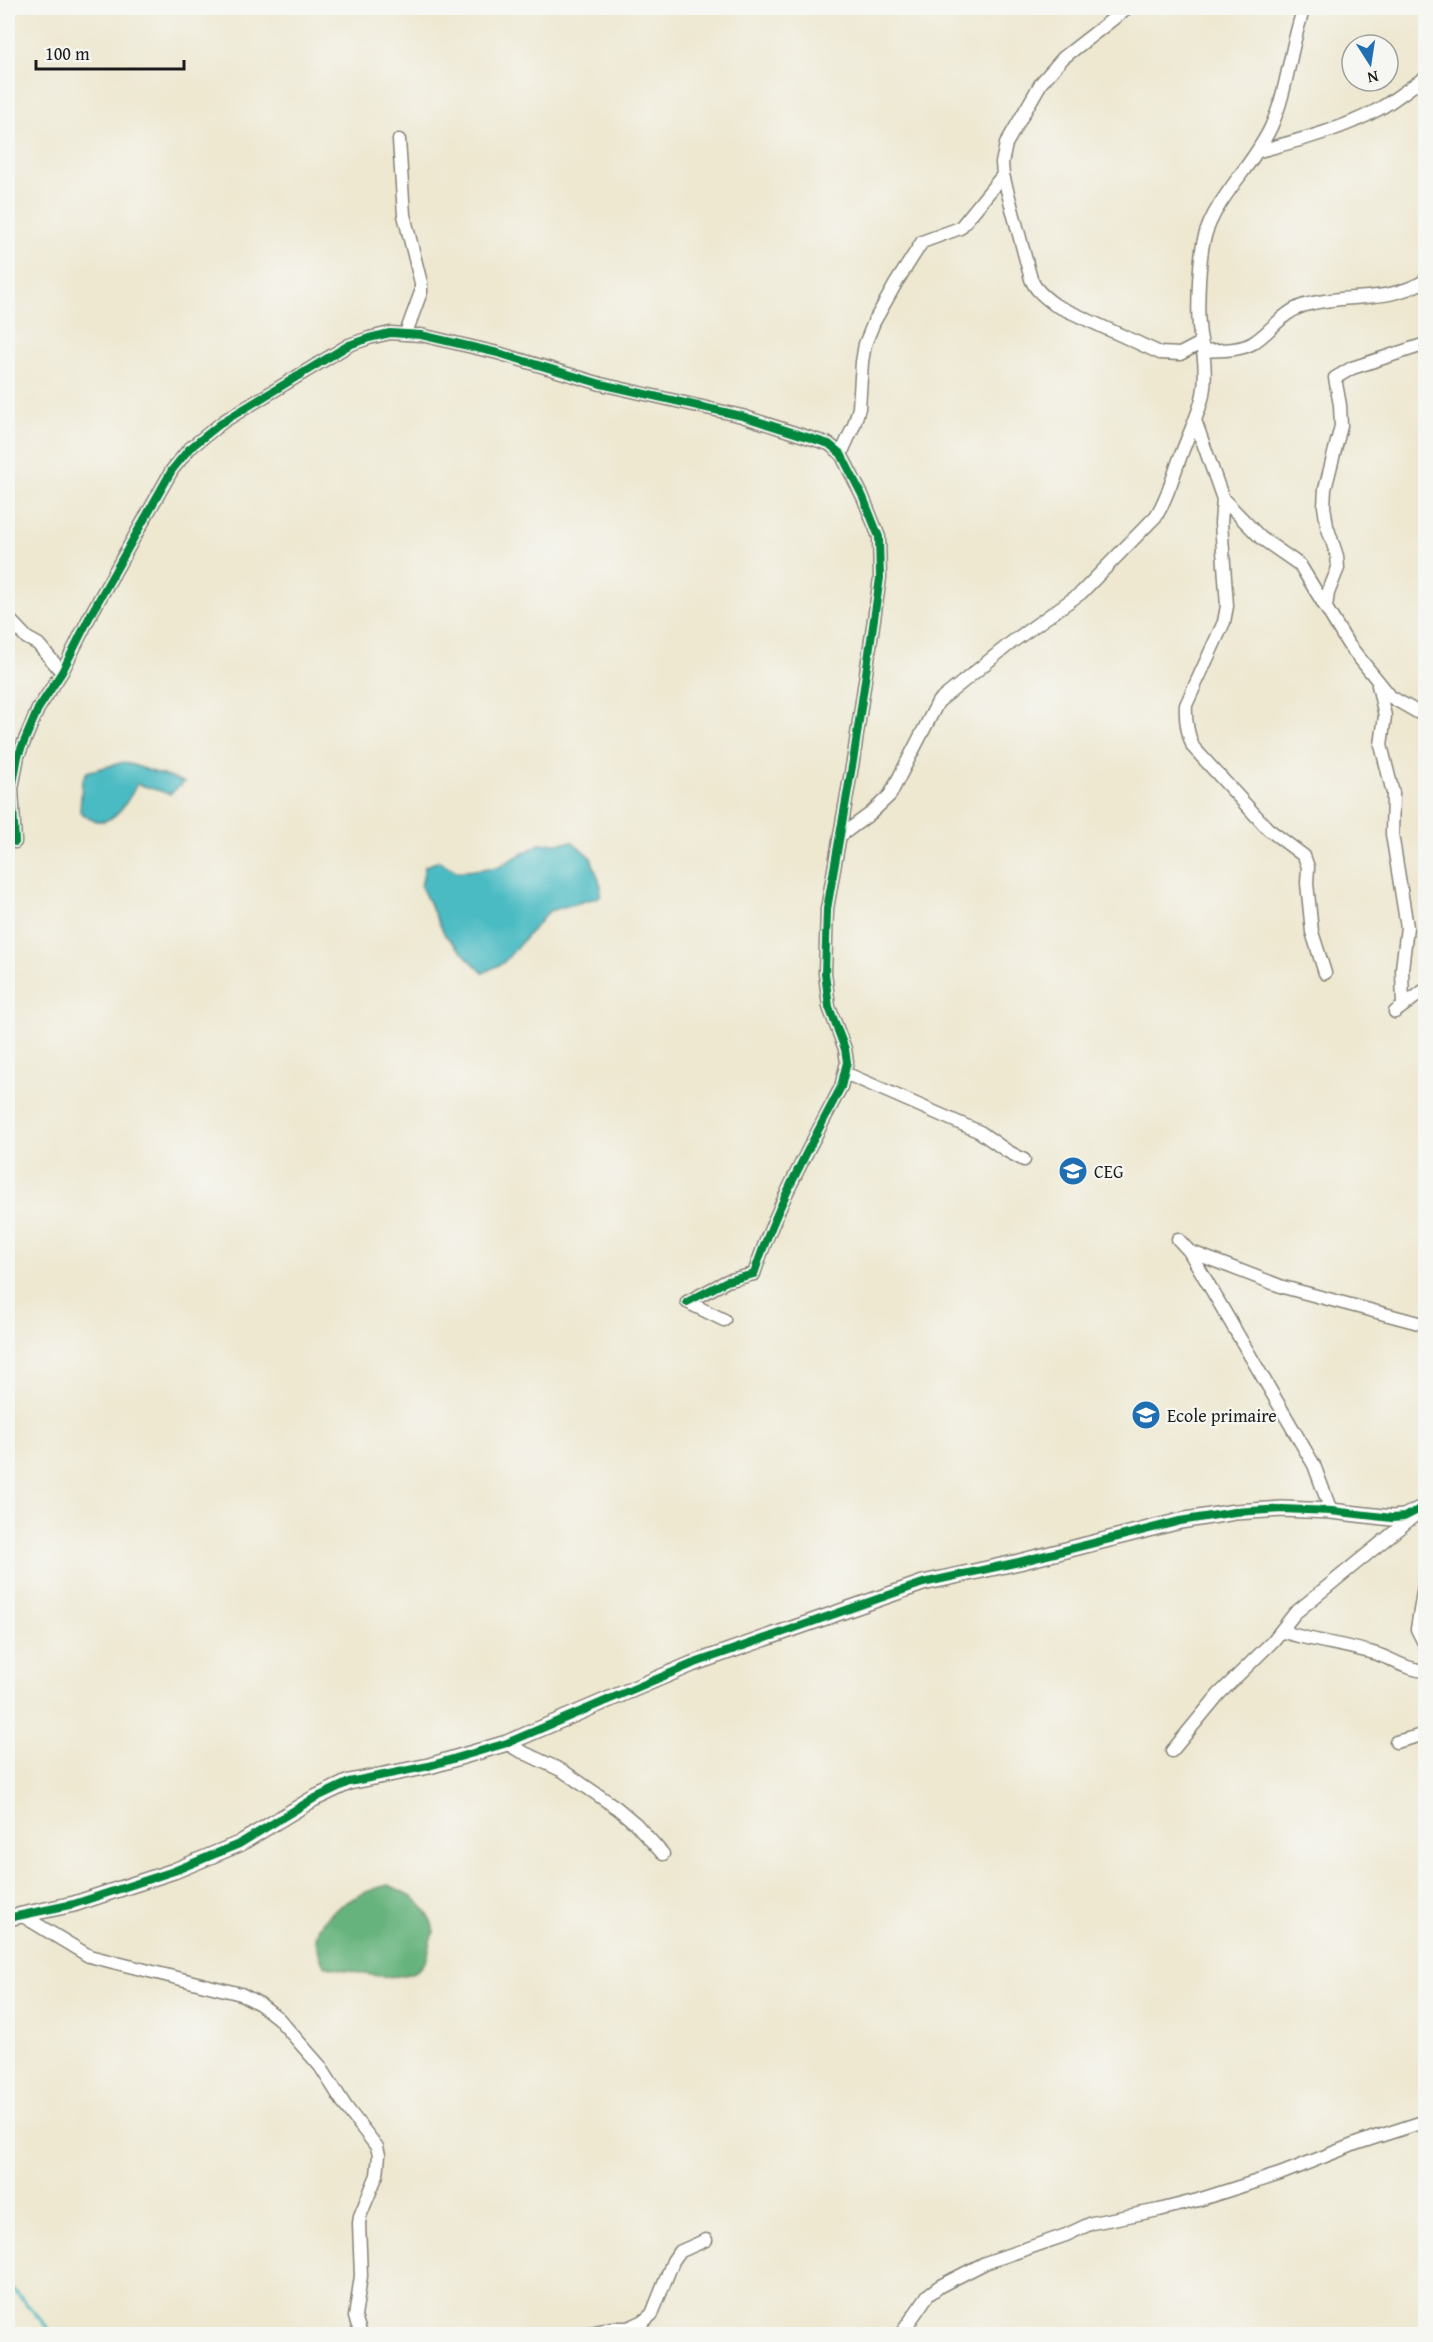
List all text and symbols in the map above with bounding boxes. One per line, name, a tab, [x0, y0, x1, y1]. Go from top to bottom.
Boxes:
scale bar	[36, 33, 184, 71]
north arrow	[1340, 33, 1400, 93]
text: 100 m	[45, 40, 90, 67]
text: N	[1365, 65, 1381, 91]
school or university icon: CEG	[1057, 1155, 1089, 1187]
place label: CEG	[1094, 1158, 1124, 1185]
school or university icon: Ecole primaire	[1130, 1399, 1162, 1431]
place label: Ecole primaire	[1167, 1402, 1277, 1429]

